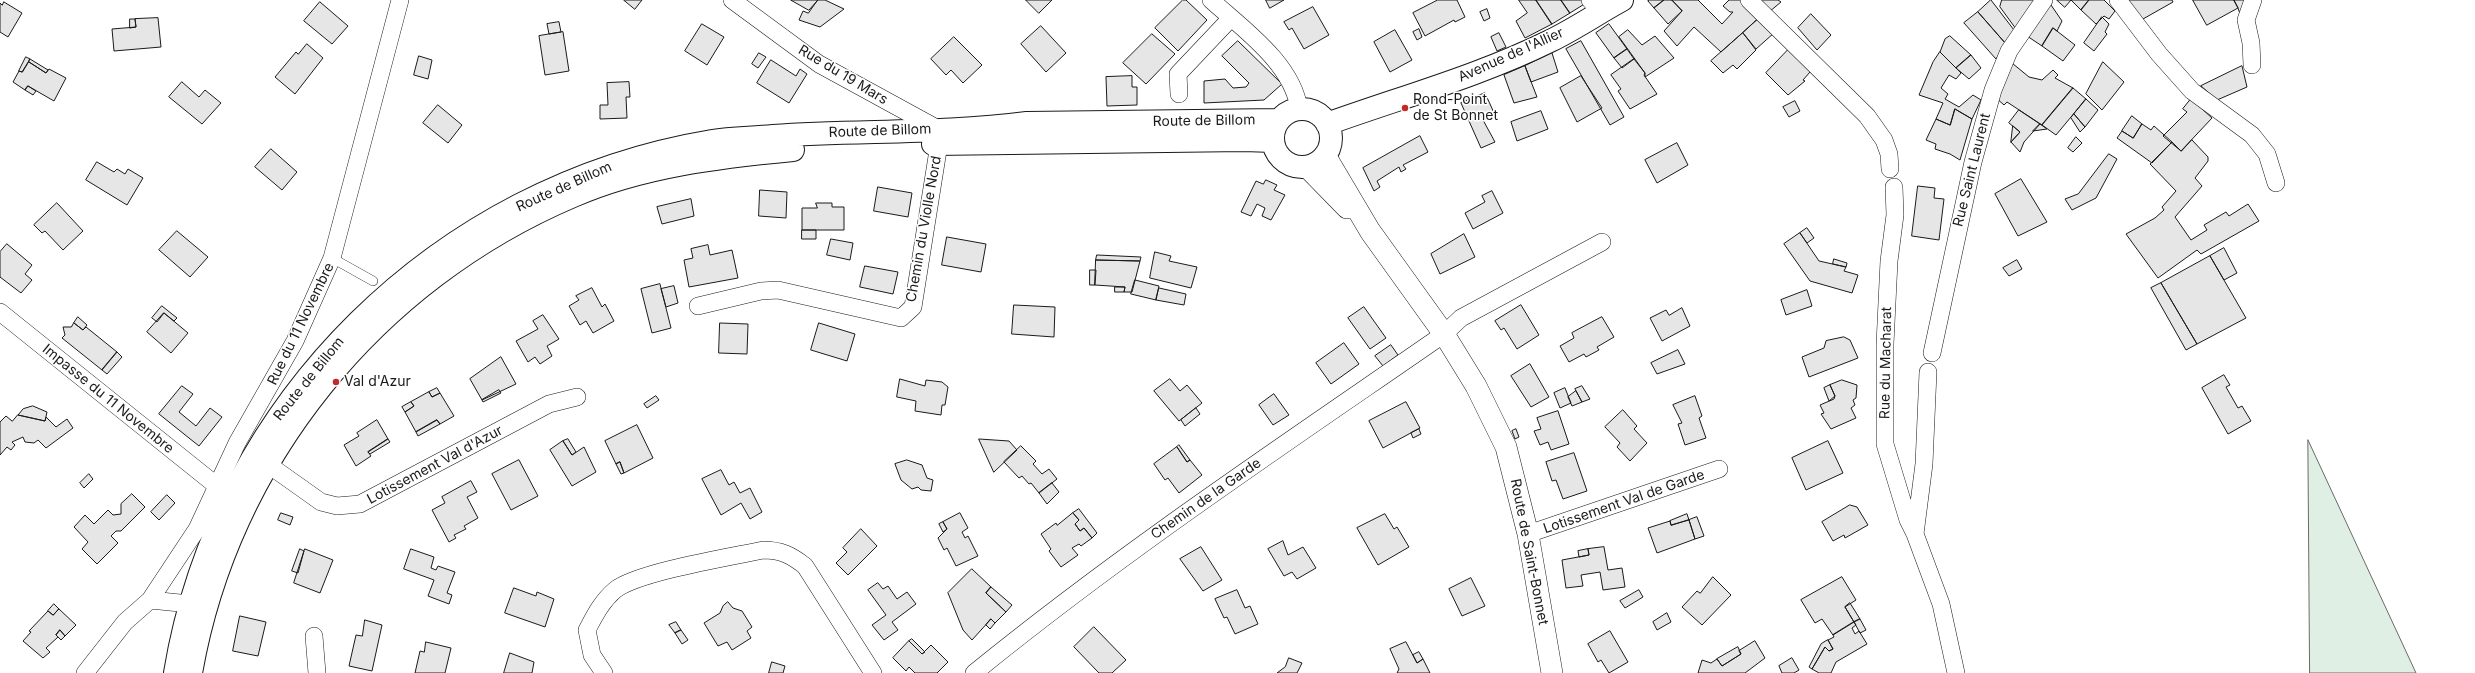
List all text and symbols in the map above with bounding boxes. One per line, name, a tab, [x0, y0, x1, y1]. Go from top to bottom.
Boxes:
street label: Avenue de l'Allier	[1456, 24, 1566, 86]
street label: Rue du 19 Mars	[795, 42, 891, 108]
place label: Rond-Point de St Bonnet	[1413, 92, 1498, 124]
marker: Rond-Point de St Bonnet	[1400, 103, 1410, 113]
street label: Rue Saint Laurent	[1950, 111, 1994, 229]
street label: Route de Billom	[1153, 112, 1255, 130]
street label: Route de Billom	[828, 121, 932, 141]
street label: Chemin du Violle Nord	[903, 155, 945, 303]
street label: Route de Billom	[514, 158, 614, 216]
street label: Rue du 11 Novembre	[264, 260, 338, 388]
street label: Rue du Macharat	[1877, 307, 1895, 419]
street label: Route de Billom	[270, 334, 348, 424]
street label: Impasse du 11 Novembre	[39, 341, 177, 457]
place label: Val d'Azur	[344, 374, 411, 390]
marker: Val d'Azur	[331, 377, 341, 387]
street label: Lotissement Val d'Azur	[364, 422, 506, 508]
street label: Chemin de la Garde	[1148, 455, 1264, 543]
street label: Lotissement Val de Garde	[1541, 466, 1707, 538]
street label: Route de Saint-Bonnet	[1507, 477, 1551, 627]

